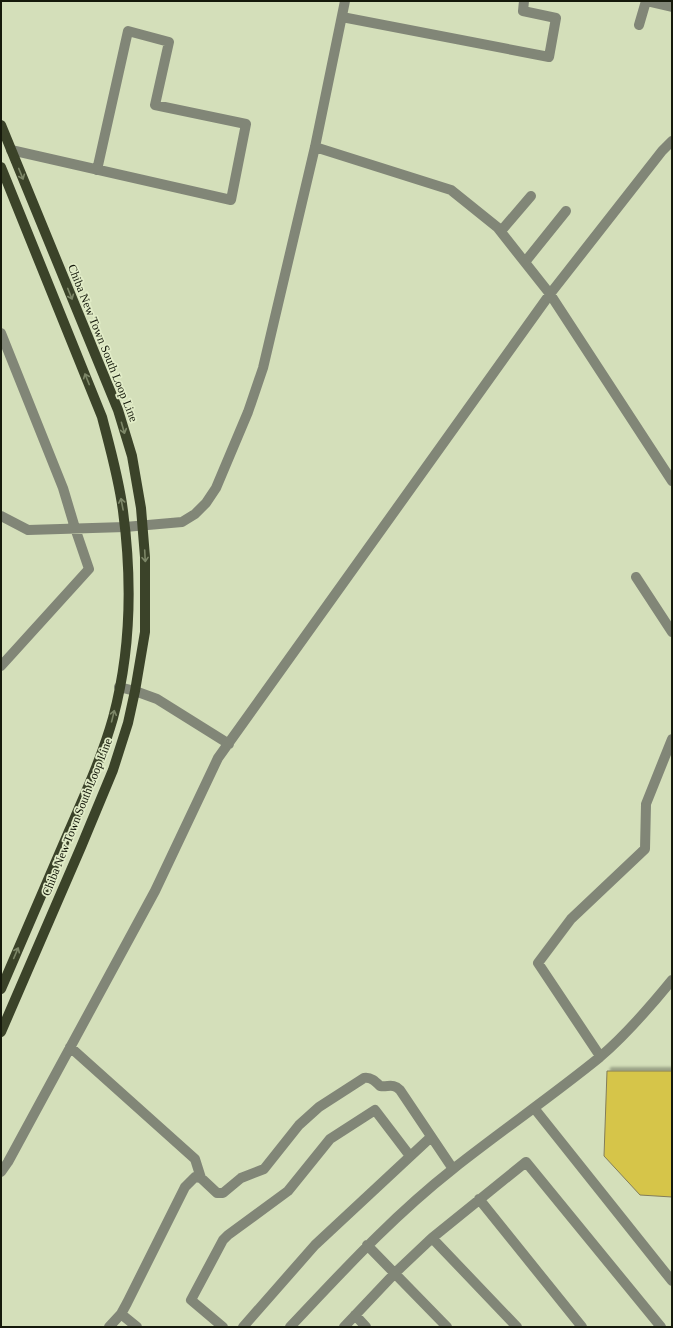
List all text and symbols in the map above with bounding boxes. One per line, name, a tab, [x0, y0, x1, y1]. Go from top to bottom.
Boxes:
one-way arrow	[18, 167, 25, 179]
street label: Chiba New Town South Loop Line	[65, 262, 141, 424]
one-way arrow	[67, 288, 75, 300]
one-way arrow	[83, 373, 91, 385]
one-way arrow	[120, 421, 127, 434]
one-way arrow	[117, 498, 125, 511]
one-way arrow	[141, 549, 149, 562]
one-way arrow	[110, 710, 117, 723]
street label: Chiba New Town South Loop Line	[39, 736, 115, 898]
one-way arrow	[13, 947, 21, 959]

